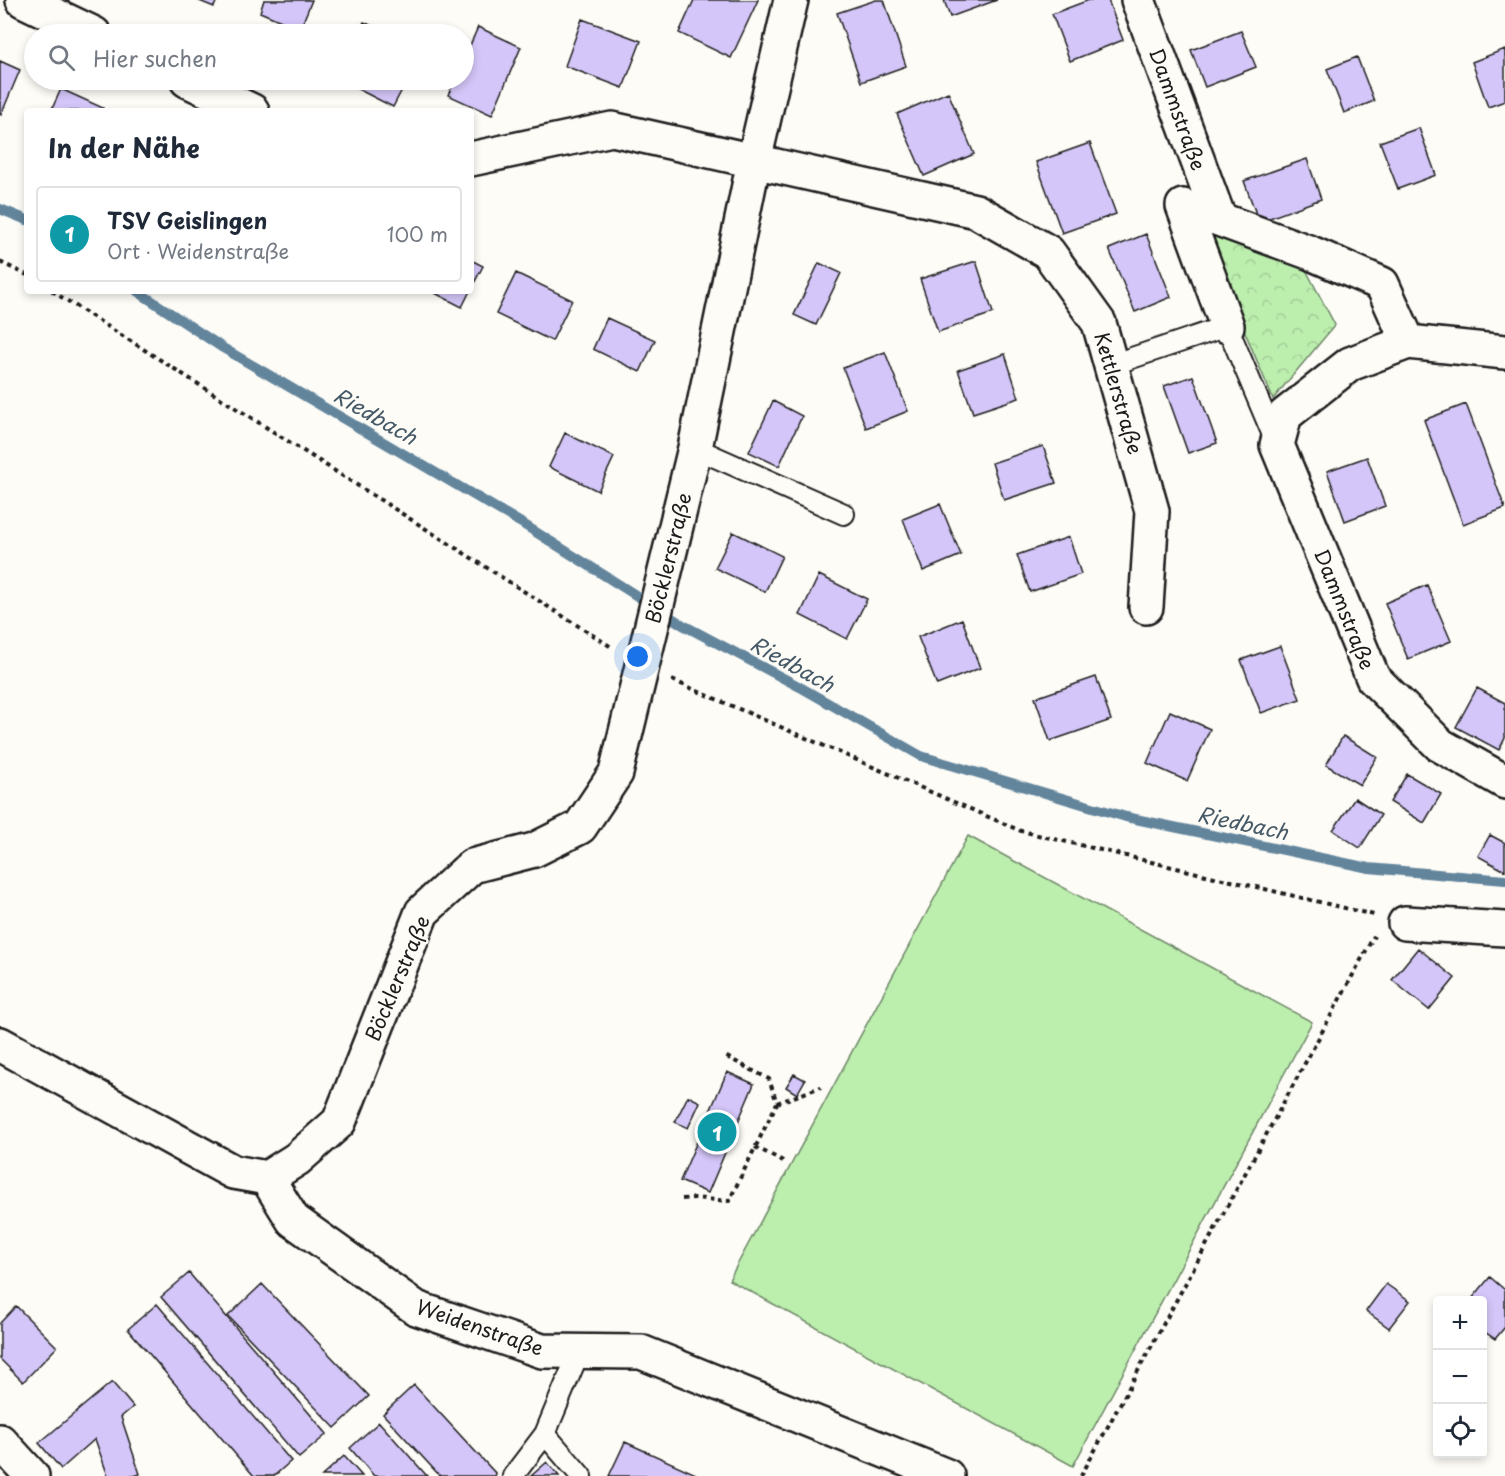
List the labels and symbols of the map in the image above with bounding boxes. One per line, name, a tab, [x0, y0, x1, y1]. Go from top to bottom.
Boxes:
street label: Dammstraße	[1142, 44, 1214, 174]
street label: Kettlerstraße	[1087, 328, 1151, 458]
water label: Riedbach	[328, 378, 424, 452]
street label: Böcklerstraße	[637, 490, 699, 626]
street label: Dammstraße	[1307, 544, 1383, 674]
water label: Riedbach	[745, 627, 841, 700]
your location	[623, 642, 652, 671]
water label: Riedbach	[1195, 797, 1292, 847]
street label: Böcklerstraße	[357, 911, 437, 1045]
pin: 1	[698, 1110, 736, 1154]
street label: Weidenstraße	[412, 1291, 548, 1363]

